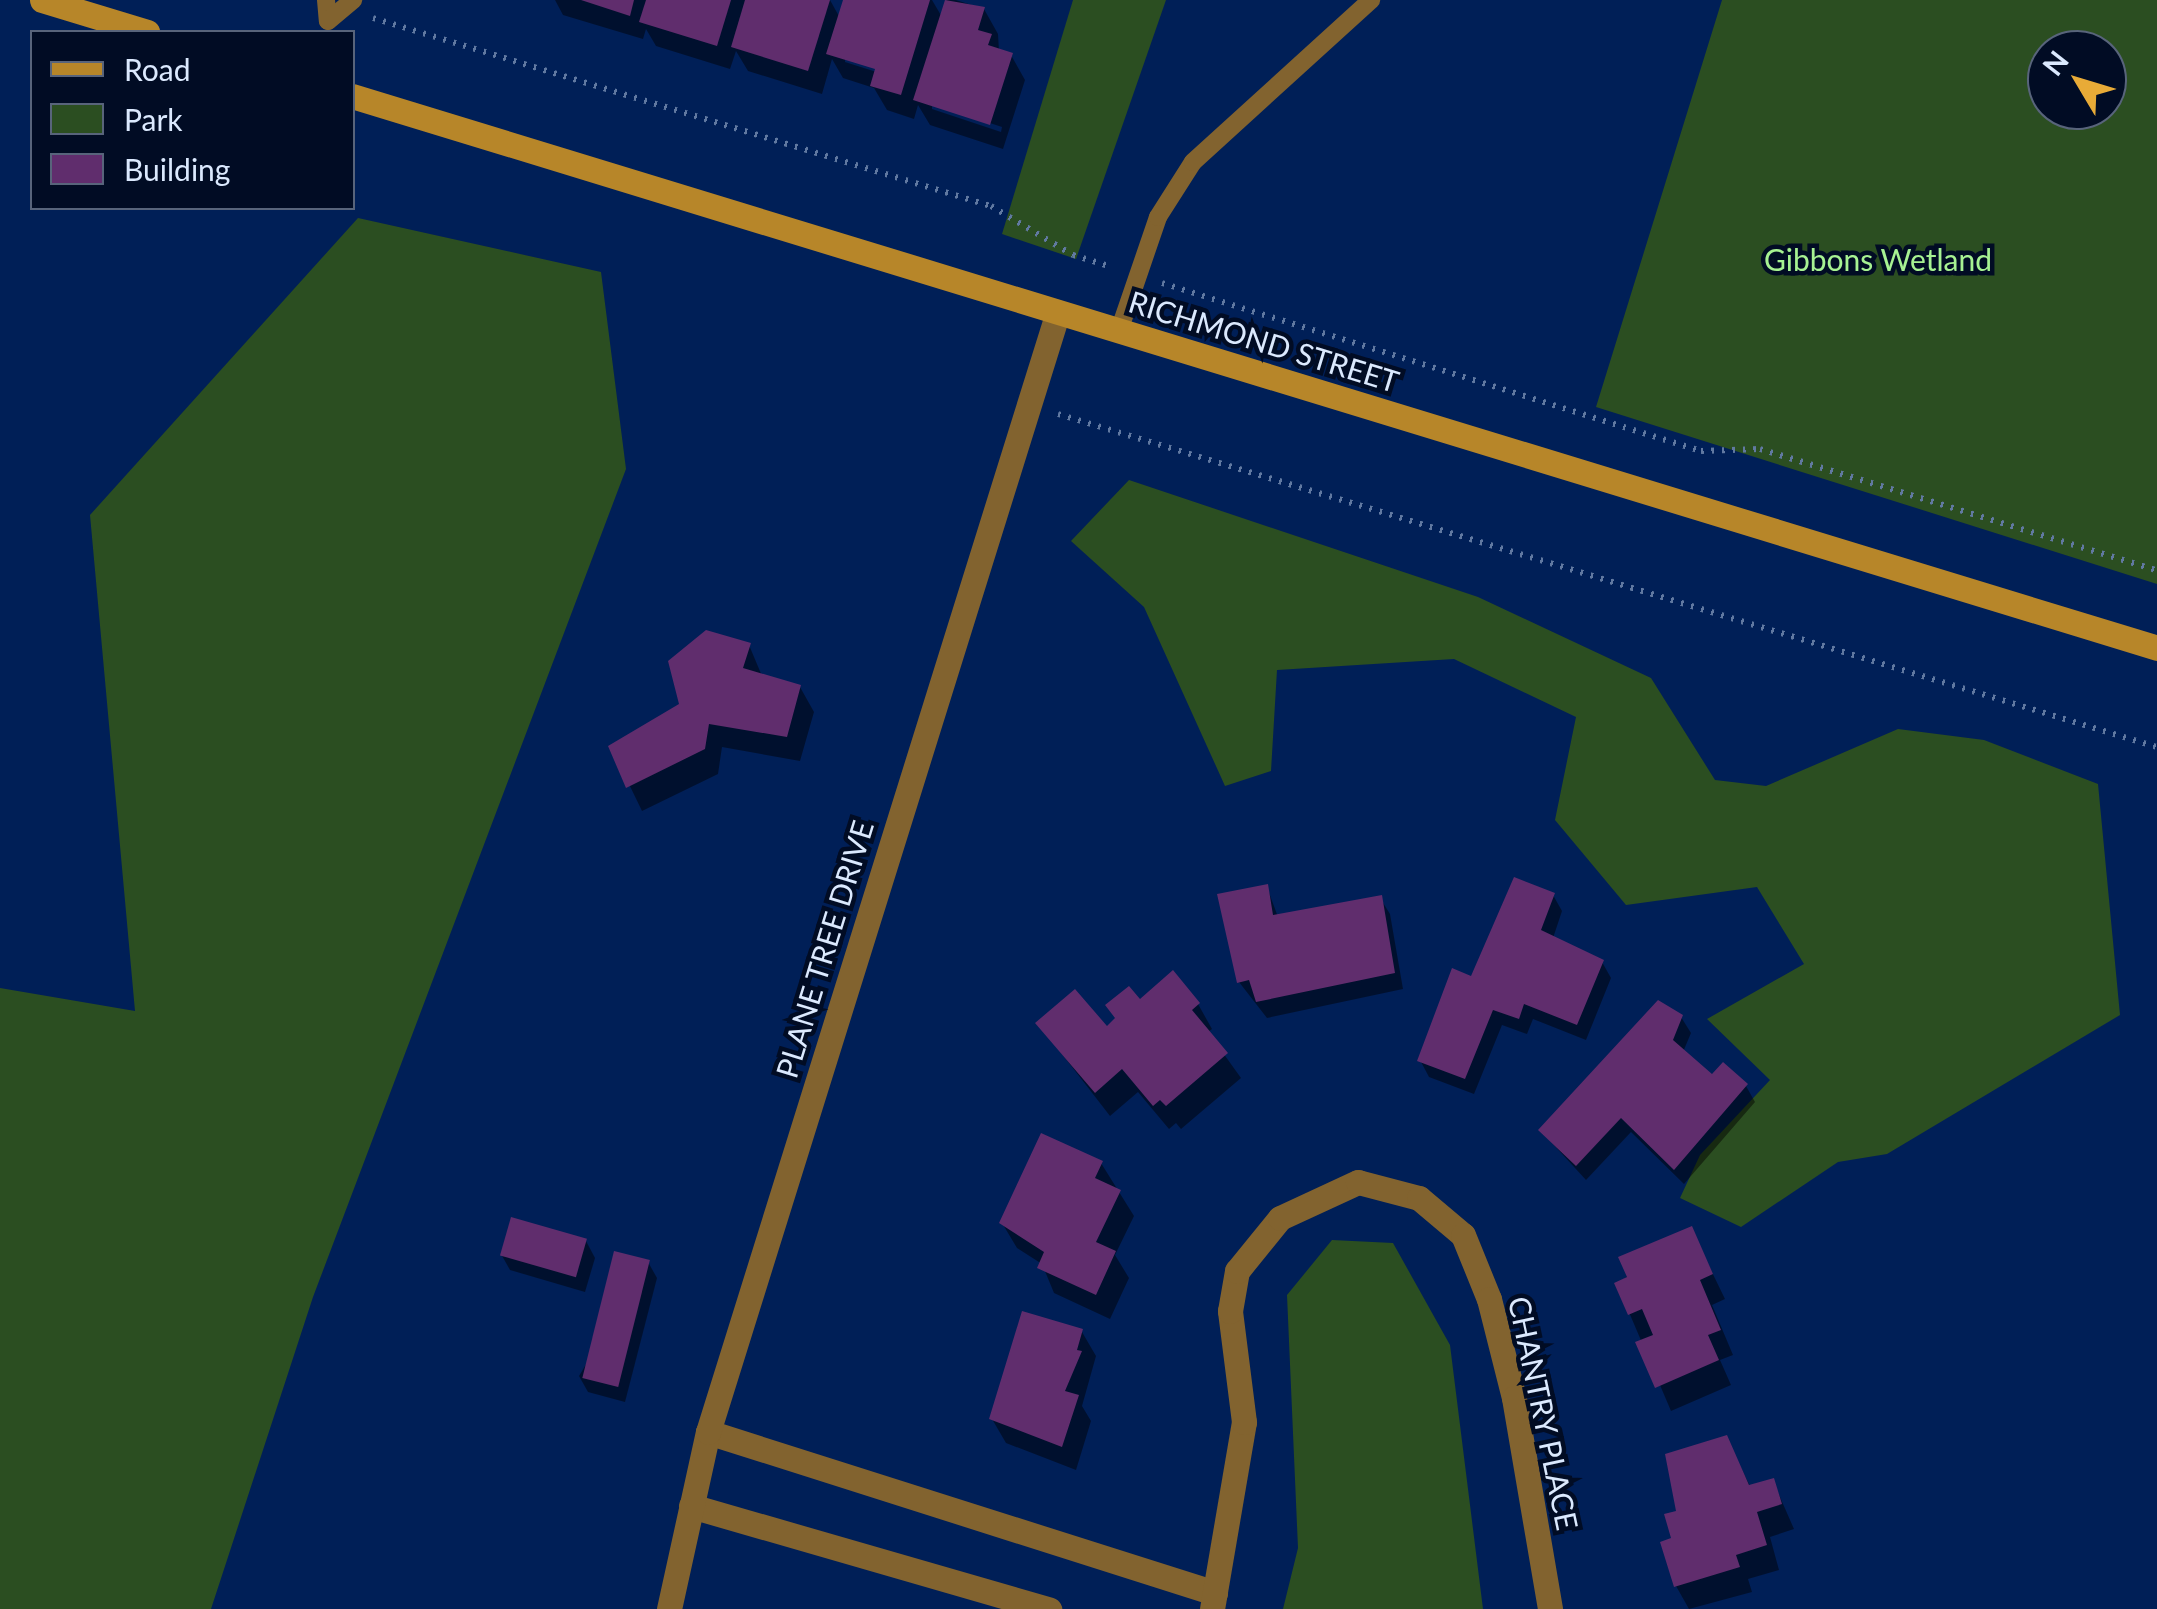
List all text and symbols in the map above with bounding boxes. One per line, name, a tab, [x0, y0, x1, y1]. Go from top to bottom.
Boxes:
legend	[30, 30, 355, 210]
north arrow	[2027, 30, 2127, 130]
text: N	[2035, 44, 2075, 82]
text: Road	[124, 51, 191, 87]
text: Park	[124, 101, 183, 137]
text: Building	[124, 151, 230, 187]
park label: Gibbons Wetland	[1764, 241, 1992, 277]
street label: RICHMOND STREET	[1125, 283, 1403, 399]
street label: PLANE TREE DRIVE	[768, 816, 880, 1082]
street label: CHANTRY PLACE	[1502, 1292, 1586, 1534]

